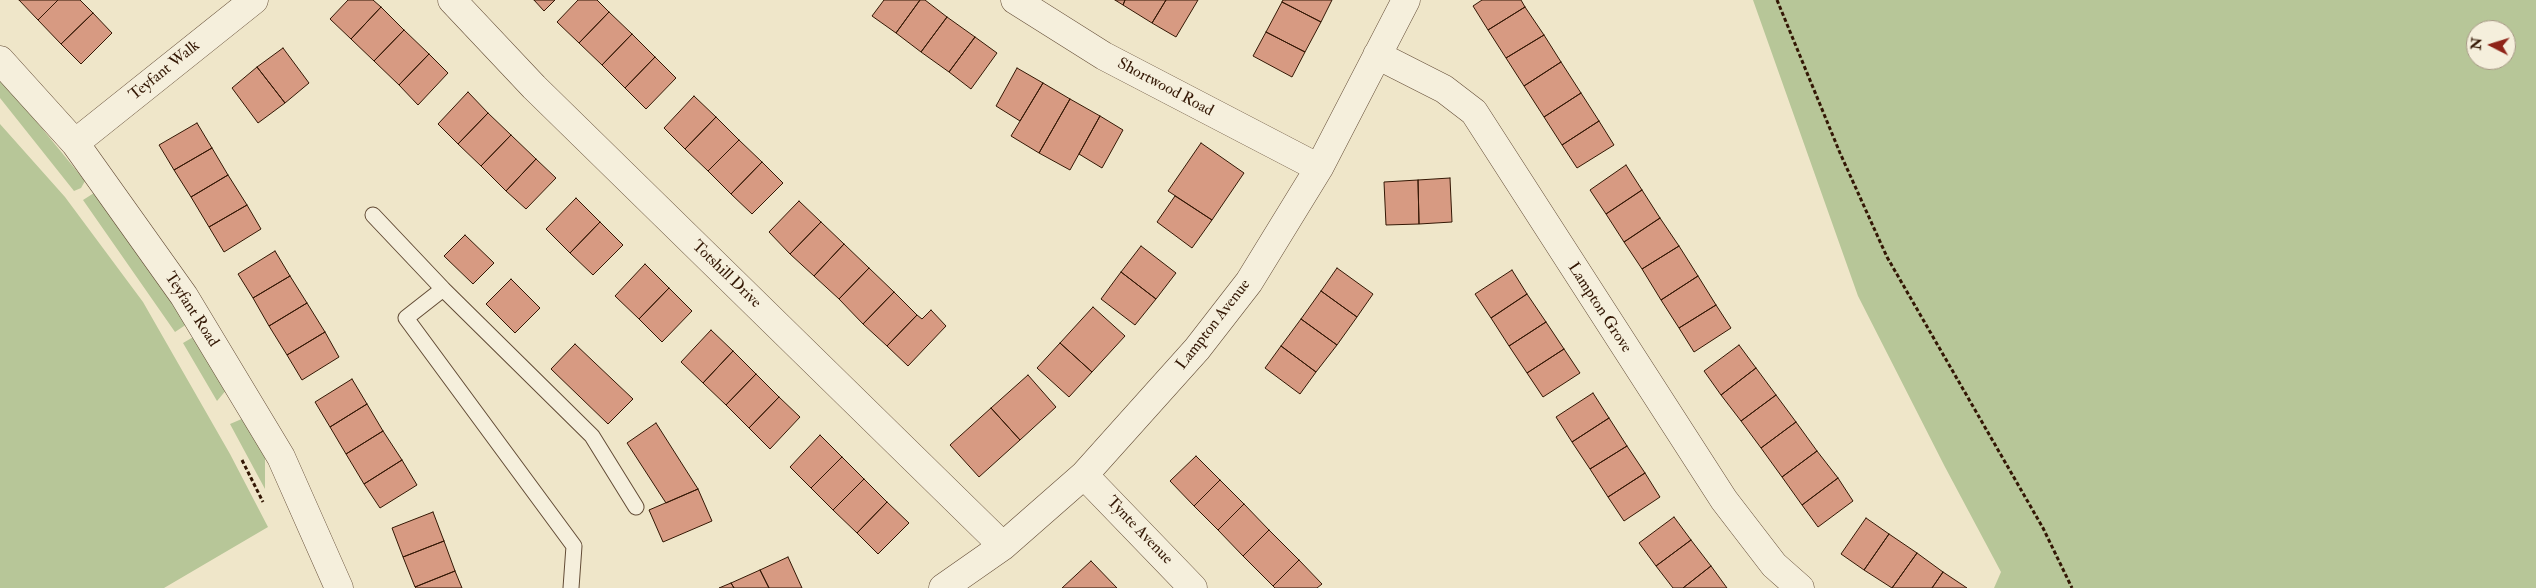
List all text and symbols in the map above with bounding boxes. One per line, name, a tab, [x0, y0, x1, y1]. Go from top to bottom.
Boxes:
north arrow	[2466, 20, 2516, 70]
street label: Teyfant Walk	[126, 37, 204, 105]
text: N	[2468, 37, 2486, 51]
street label: Shortwood Road	[1114, 55, 1216, 121]
street label: Totshill Drive	[687, 237, 765, 313]
street label: Lampton Grove	[1563, 259, 1635, 357]
street label: Teyfant Road	[160, 269, 222, 351]
street label: Lampton Avenue	[1173, 276, 1255, 374]
street label: Tynte Avenue	[1102, 493, 1176, 569]

